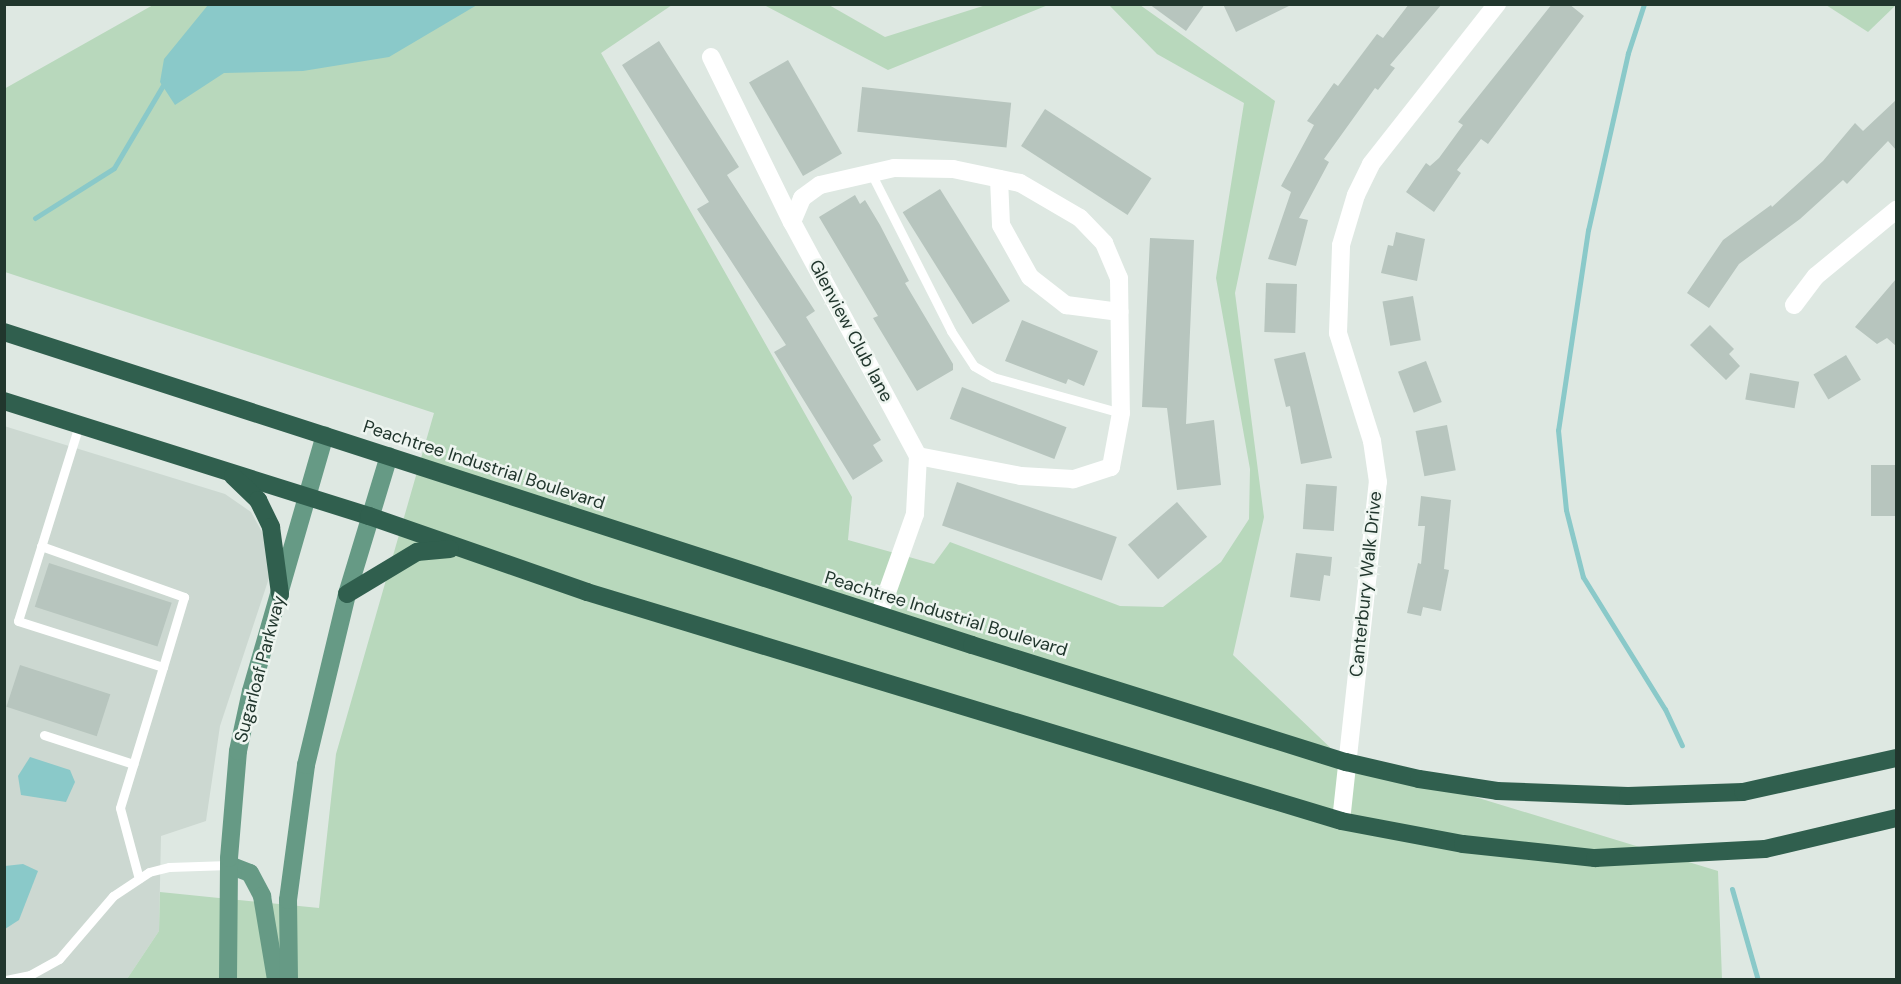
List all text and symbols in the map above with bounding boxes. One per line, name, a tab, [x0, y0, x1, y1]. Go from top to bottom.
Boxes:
street label: Glenview Club lane	[804, 256, 898, 406]
street label: Peachtree Industrial Boulevard	[360, 416, 608, 514]
street label: Canterbury Walk Drive	[1346, 490, 1386, 678]
street label: Peachtree Industrial Boulevard	[822, 567, 1070, 661]
street label: Sugarloaf Parkway	[230, 593, 290, 745]

